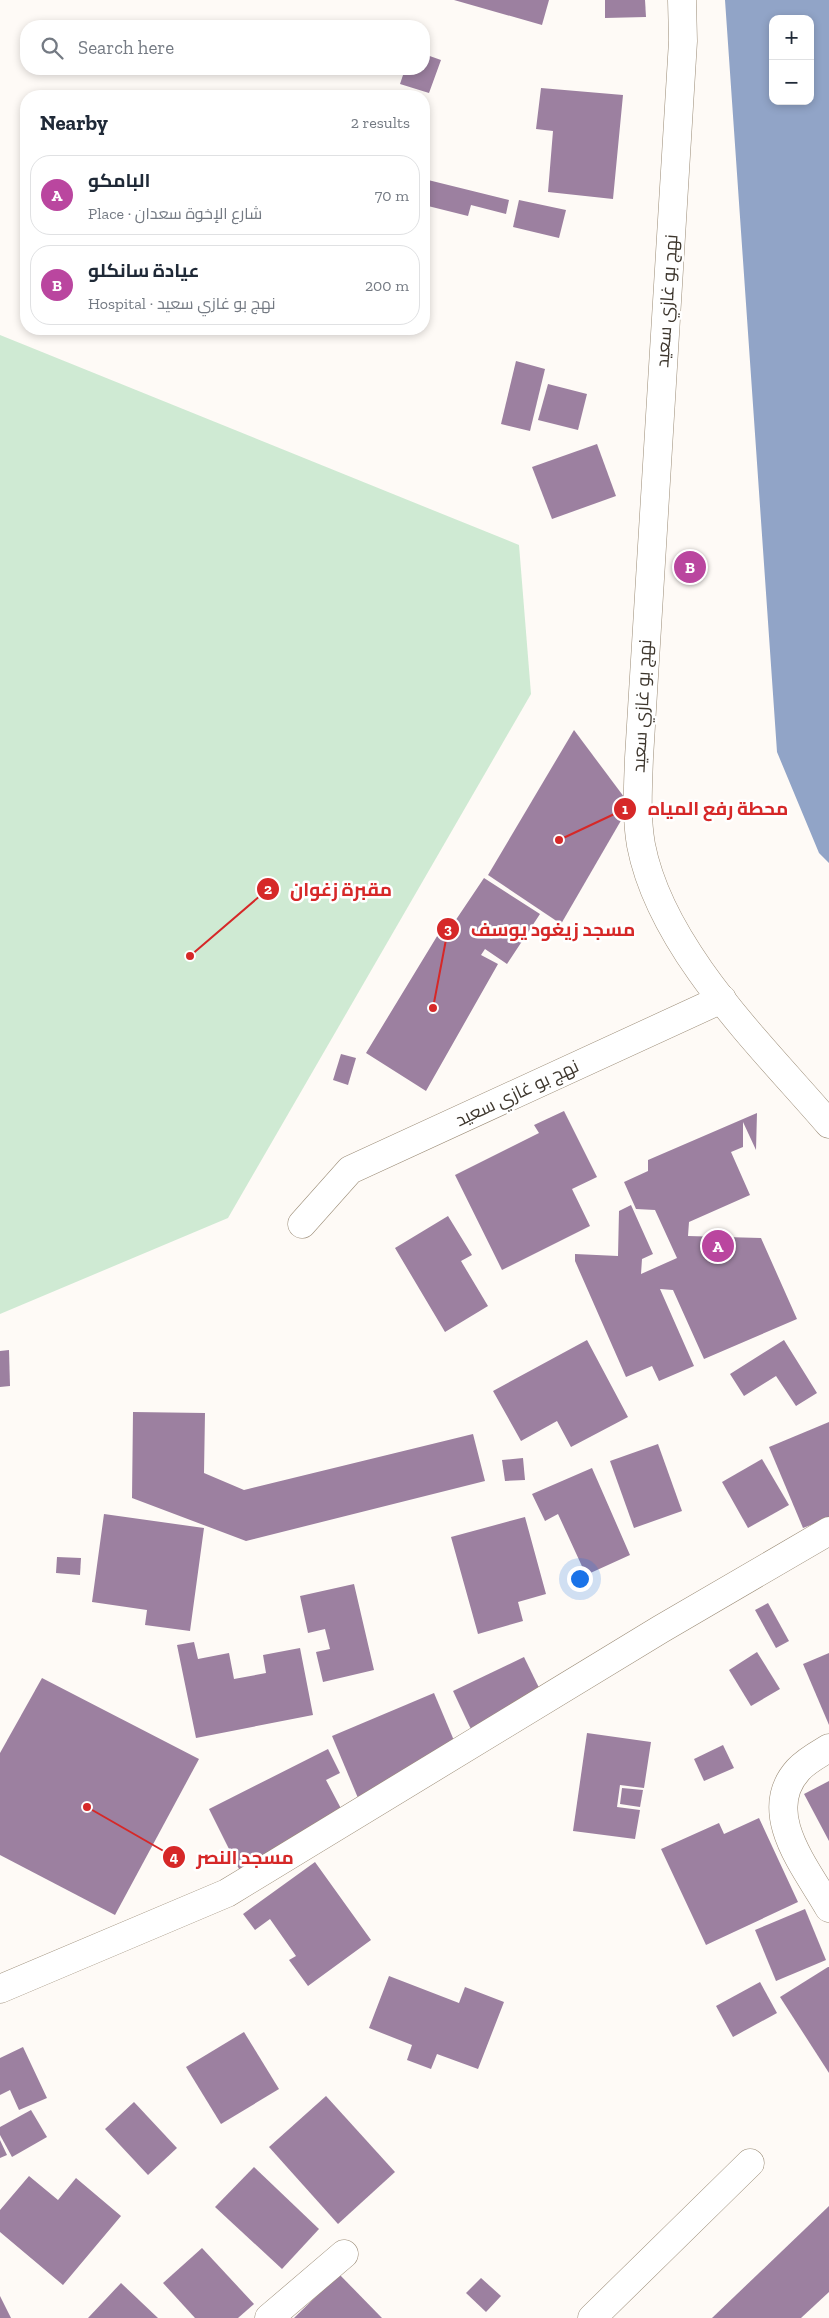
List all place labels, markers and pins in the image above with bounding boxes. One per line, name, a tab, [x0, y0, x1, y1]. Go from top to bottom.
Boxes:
pin: B	[674, 548, 706, 586]
callout: محطة رفع المياه	[612, 792, 798, 826]
callout: مقبرة زغوان	[255, 872, 402, 906]
callout: مسجد زيغود يوسف	[436, 912, 645, 946]
pin: A	[702, 1227, 734, 1265]
callout: مسجد النصر	[161, 1840, 304, 1874]

